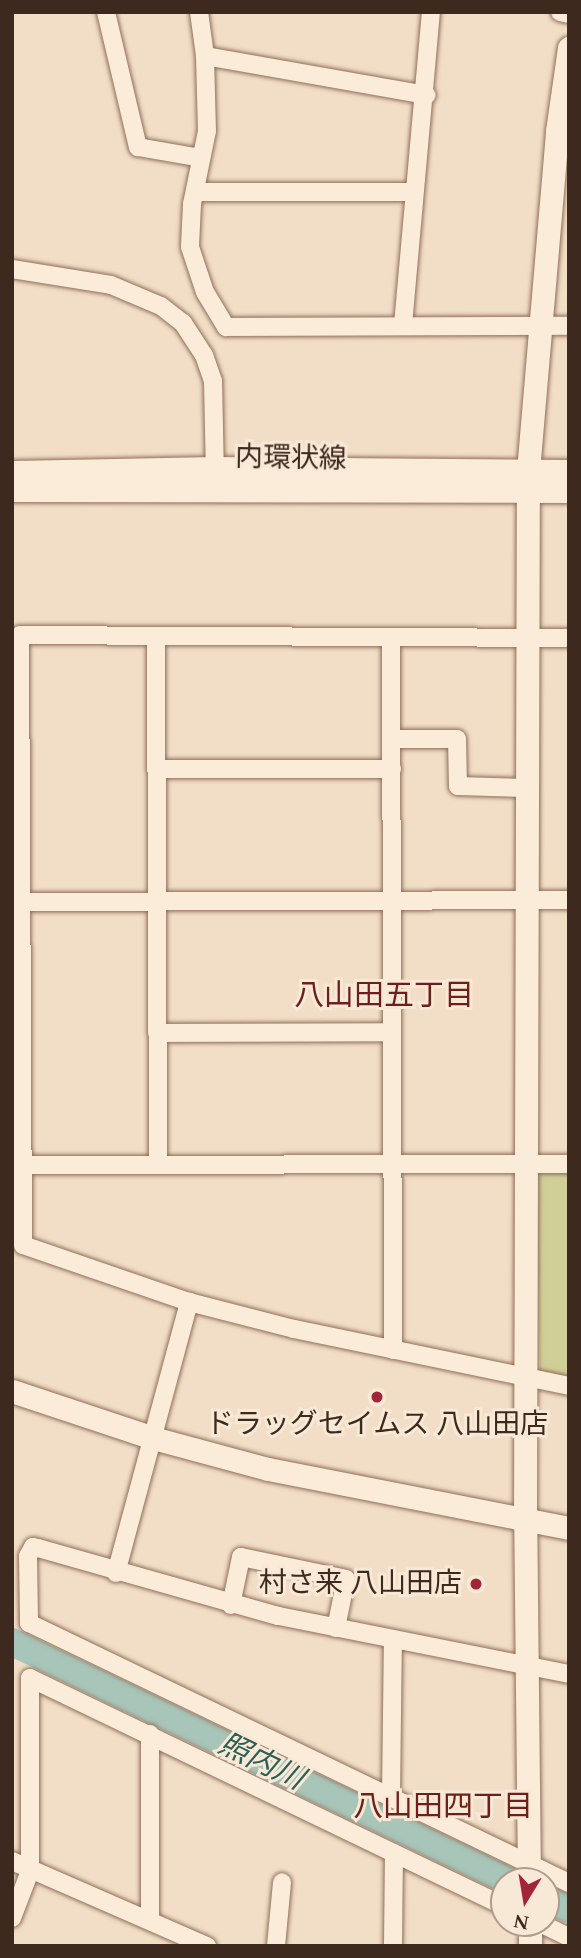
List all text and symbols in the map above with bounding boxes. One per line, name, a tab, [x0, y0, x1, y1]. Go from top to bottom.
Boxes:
street label: 内環状線	[235, 441, 347, 477]
district label: 八山田五丁目	[294, 978, 474, 1014]
marker: ドラッグセイムス 八山田店	[369, 1389, 385, 1405]
place label: ドラッグセイムス 八山田店	[206, 1408, 548, 1442]
place label: 村さ来 八山田店	[259, 1567, 462, 1601]
marker: 村さ来 八山田店	[468, 1576, 484, 1592]
water label: 照内川	[213, 1726, 309, 1798]
district label: 八山田四丁目	[353, 1789, 533, 1825]
north arrow	[490, 1867, 560, 1937]
text: N	[511, 1905, 532, 1937]

